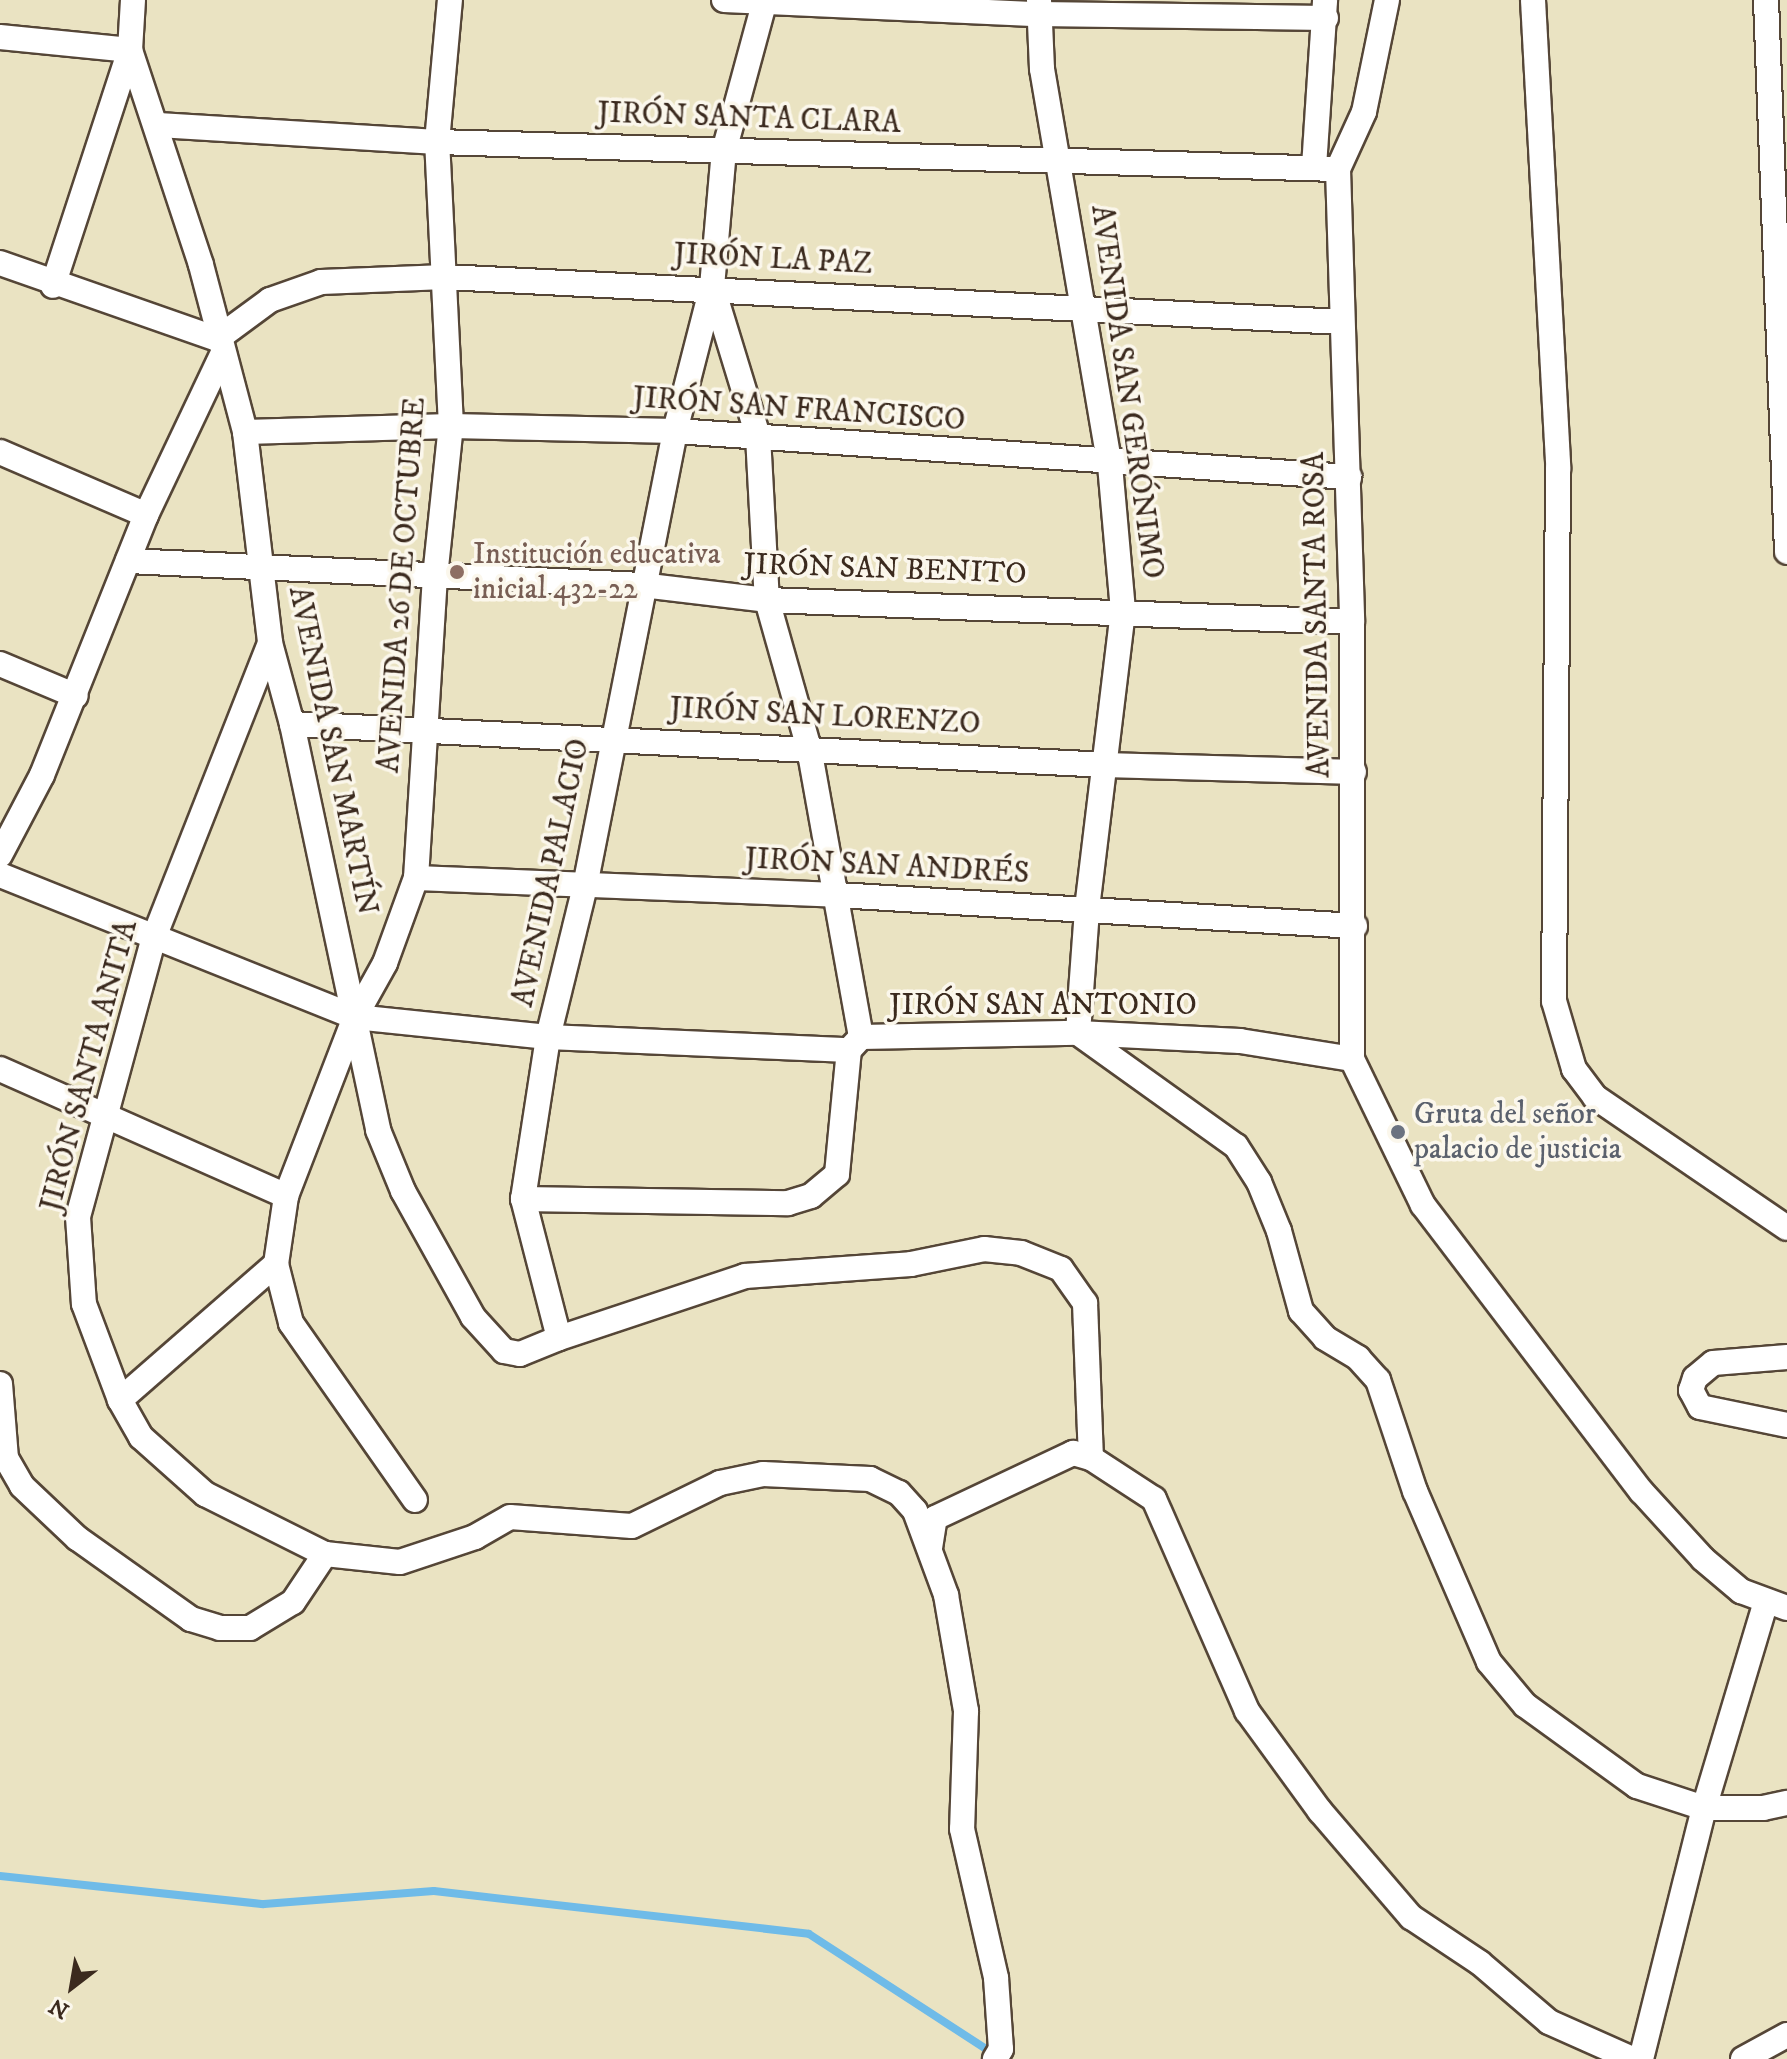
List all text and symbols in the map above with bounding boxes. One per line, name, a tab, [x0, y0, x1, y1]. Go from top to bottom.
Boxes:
street label: JIRÓN SANTA CLARA	[597, 96, 901, 142]
street label: AVENIDA SAN GERÓNIMO	[1082, 203, 1170, 581]
street label: JIRÓN LA PAZ	[673, 237, 873, 283]
street label: JIRÓN SAN FRANCISCO	[632, 380, 966, 440]
street label: AVENIDA 26 DE OCTUBRE	[372, 396, 434, 774]
street label: AVENIDA SANTA ROSA	[1297, 452, 1339, 778]
place label: Institución educativa inicial 432-22	[473, 537, 721, 608]
street label: JIRÓN SAN BENITO	[743, 547, 1027, 593]
marker: Institución educativa inicial 432-22	[448, 563, 466, 581]
street label: AVENIDA SAN MARTÍN	[280, 583, 384, 919]
street label: JIRÓN SAN LORENZO	[669, 691, 981, 743]
street label: AVENIDA PALACIO	[506, 736, 598, 1010]
street label: JIRÓN SAN ANDRÉS	[744, 842, 1030, 892]
street label: JIRÓN SANTA ANITA	[34, 916, 146, 1216]
street label: JIRÓN SAN ANTONIO	[889, 988, 1197, 1024]
place label: Gruta del señor palacio de justicia	[1414, 1097, 1622, 1168]
marker: Gruta del señor palacio de justicia	[1389, 1123, 1407, 1141]
north arrow	[32, 1947, 112, 2027]
text: N	[45, 1992, 74, 2024]

